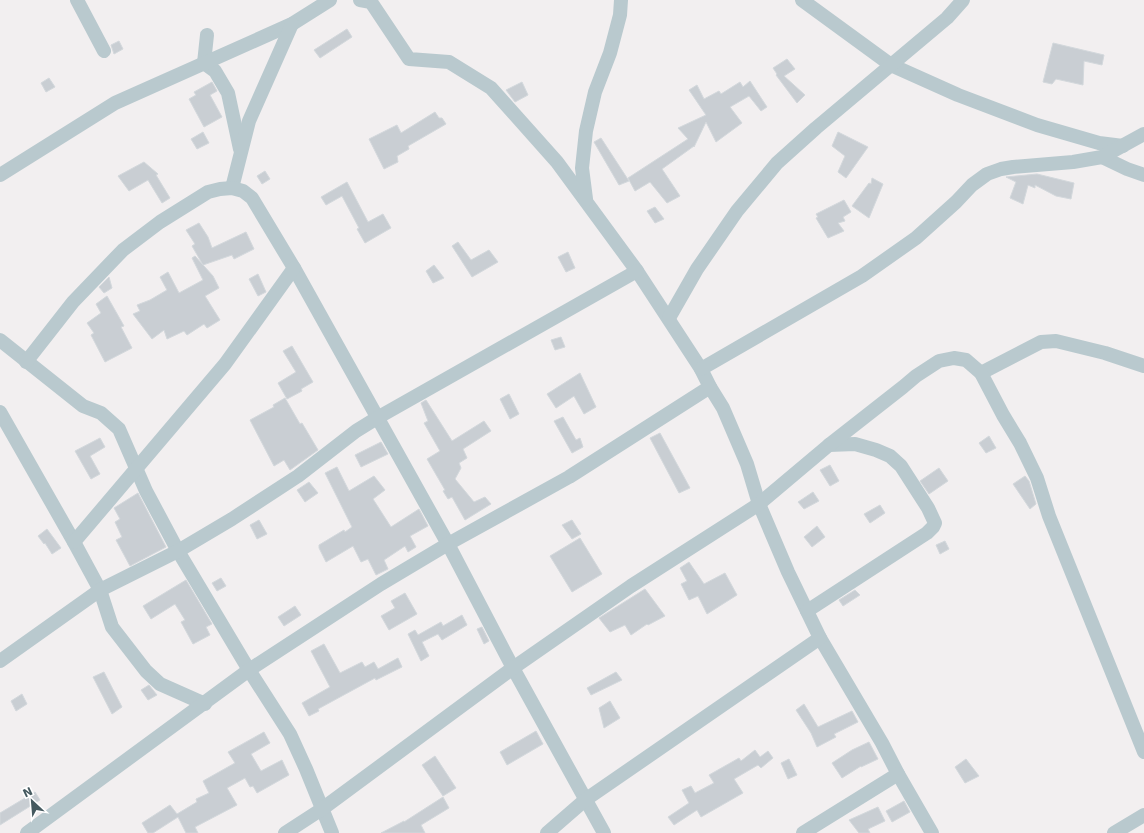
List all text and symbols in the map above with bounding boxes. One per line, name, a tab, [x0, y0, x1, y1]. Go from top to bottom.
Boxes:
north arrow	[12, 781, 52, 821]
text: N	[21, 785, 35, 800]

